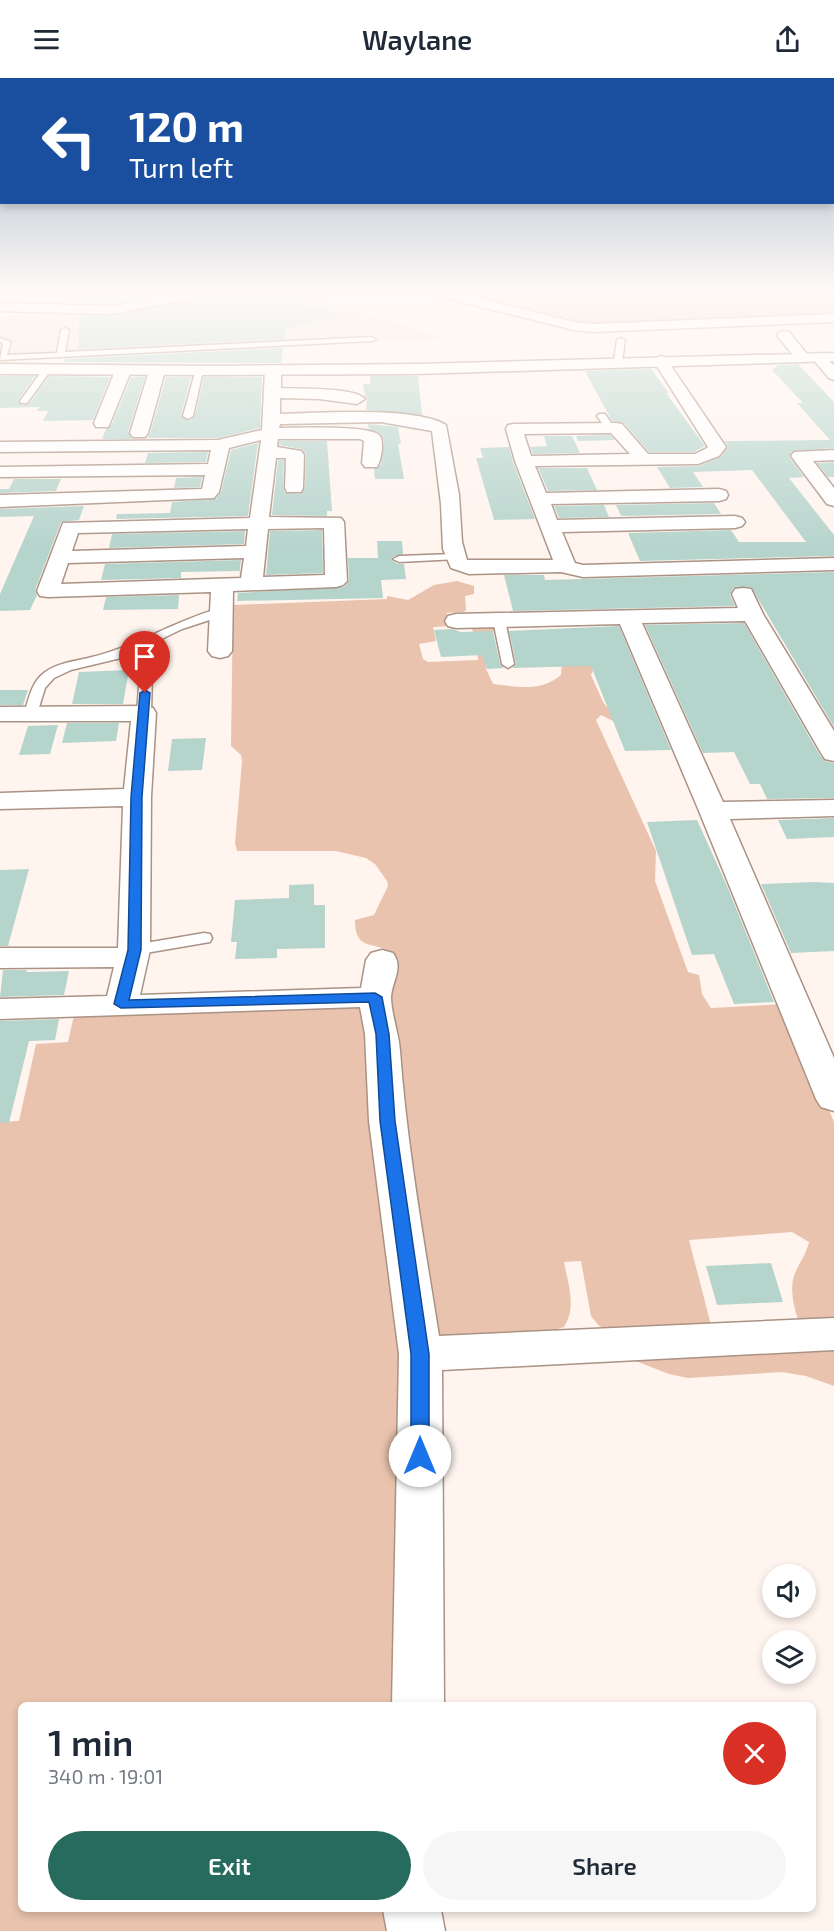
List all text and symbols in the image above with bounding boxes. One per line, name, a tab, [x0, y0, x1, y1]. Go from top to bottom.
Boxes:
icon: menu	[30, 23, 63, 56]
text: Waylane	[362, 23, 472, 55]
icon: share	[771, 23, 804, 56]
text: 120 m	[129, 100, 244, 150]
icon: left	[30, 102, 108, 180]
text: Turn left	[129, 151, 233, 183]
pin	[119, 631, 170, 693]
icon: arrive	[128, 640, 161, 673]
position arrow	[388, 1424, 452, 1488]
map controls	[762, 1564, 816, 1684]
button: sound	[762, 1564, 816, 1618]
button: layers	[762, 1630, 816, 1684]
text: 1 min	[48, 1720, 133, 1763]
button: close	[723, 1722, 786, 1785]
text: 340 m · 19:01	[48, 1764, 163, 1788]
button: Exit	[48, 1831, 411, 1900]
button: Share	[423, 1831, 786, 1900]

